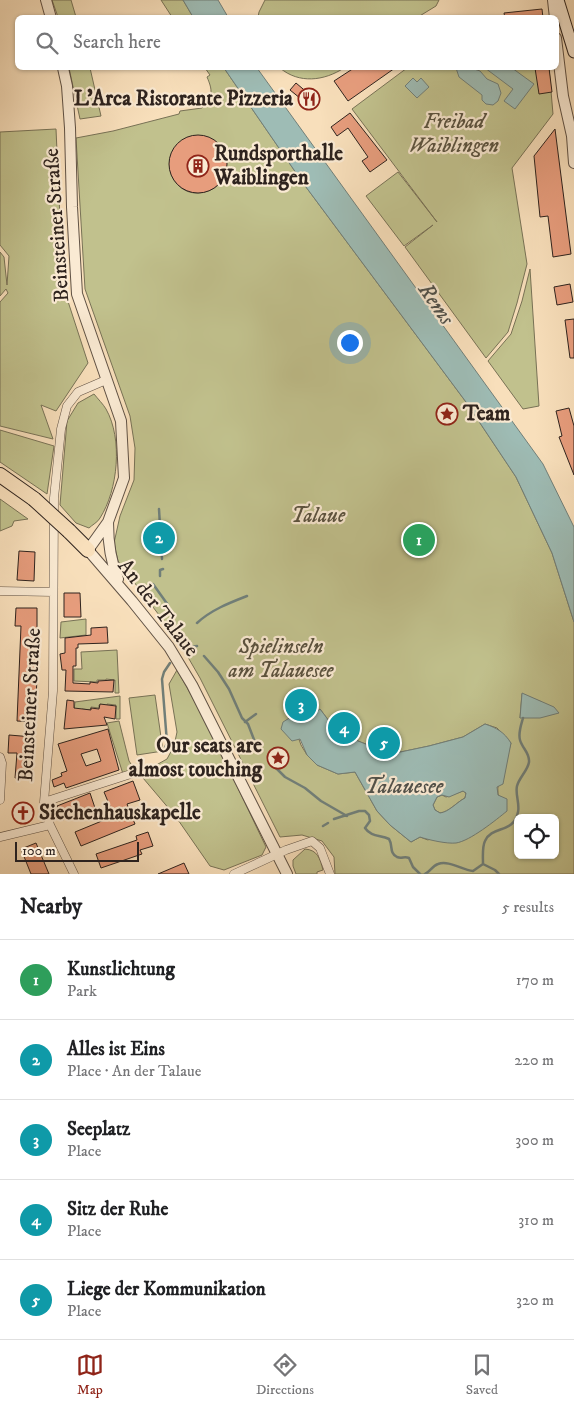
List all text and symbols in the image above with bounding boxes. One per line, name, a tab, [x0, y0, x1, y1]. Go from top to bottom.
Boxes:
search box	[15, 15, 559, 70]
icon: search	[33, 29, 61, 57]
text: Search here	[73, 31, 161, 54]
place label: L'Arca Ristorante Pizzeria	[74, 86, 294, 112]
restaurant icon: L'Arca Ristorante Pizzeria	[297, 87, 321, 111]
park label: Freibad Waiblingen	[409, 109, 499, 159]
place label: Rundsporthalle Waiblingen	[213, 141, 343, 191]
street label: Beinsteiner Straße	[39, 147, 75, 303]
building icon: Rundsporthalle Waiblingen	[186, 154, 210, 178]
water label: Rems	[411, 277, 461, 331]
your location	[337, 330, 363, 356]
place label: Team	[462, 401, 510, 427]
place icon: Team	[435, 402, 459, 426]
park label: Talaue	[291, 503, 346, 529]
pin: 2	[143, 519, 175, 557]
pin: 1	[403, 521, 435, 559]
street label: An der Talaue	[112, 554, 205, 662]
street label: Beinsteiner Straße	[13, 627, 47, 783]
park label: Spielinseln am Talauesee	[228, 634, 334, 684]
pin: 3	[285, 686, 317, 724]
pin: 4	[328, 709, 360, 747]
pin: 5	[368, 724, 400, 762]
place label: Our seats are almost touching	[129, 733, 263, 783]
place icon: Our seats are almost touching	[266, 746, 290, 770]
water label: Talauesee	[365, 773, 444, 800]
place label: Siechenhauskapelle	[39, 800, 201, 826]
church icon: Siechenhauskapelle	[11, 801, 35, 825]
map controls	[514, 814, 559, 859]
button: locate	[514, 814, 559, 859]
scale bar	[15, 839, 139, 862]
text: 100 m	[22, 842, 56, 860]
text: Nearby	[20, 894, 82, 920]
text: 5 results	[502, 897, 554, 917]
text: Kunstlichtung	[67, 958, 175, 981]
text: 1	[33, 970, 39, 990]
text: 170 m	[516, 970, 554, 990]
text: Park	[67, 981, 97, 1001]
text: Alles ist Eins	[67, 1038, 165, 1061]
text: 2	[32, 1050, 40, 1070]
text: 220 m	[514, 1050, 554, 1070]
text: Place · An der Talaue	[67, 1061, 201, 1081]
text: Seeplatz	[67, 1118, 130, 1141]
text: 3	[33, 1130, 39, 1150]
text: 300 m	[515, 1130, 554, 1150]
text: Place	[67, 1141, 101, 1161]
text: Sitz der Ruhe	[67, 1198, 168, 1221]
text: 4	[31, 1210, 41, 1230]
text: 310 m	[518, 1210, 554, 1230]
text: Place	[67, 1221, 101, 1241]
text: Liege der Kommunikation	[67, 1278, 266, 1301]
text: 5	[32, 1290, 40, 1310]
text: 320 m	[516, 1290, 554, 1310]
text: Place	[67, 1301, 101, 1321]
tab: Map	[76, 1351, 104, 1399]
tab: Directions	[256, 1351, 314, 1399]
tab: Saved	[466, 1351, 498, 1399]

